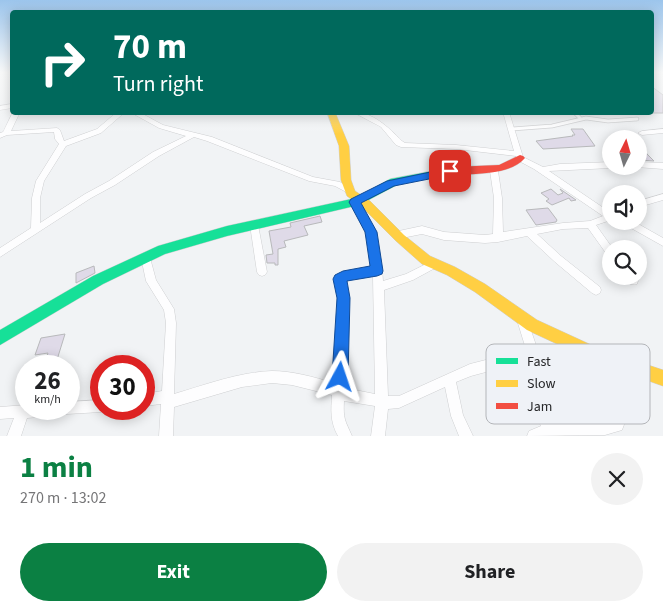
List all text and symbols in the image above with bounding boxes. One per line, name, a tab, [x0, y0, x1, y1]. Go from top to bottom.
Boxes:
text: 70 m	[113, 22, 187, 72]
icon: right	[30, 30, 95, 95]
text: Turn right	[113, 68, 203, 100]
north arrow	[602, 130, 648, 175]
map controls	[602, 130, 647, 285]
pin	[429, 150, 471, 192]
icon: arrive	[436, 157, 464, 185]
button: sound	[602, 185, 647, 230]
button: search	[602, 240, 647, 285]
legend	[486, 344, 650, 424]
position arrow	[313, 350, 365, 402]
text: Fast	[527, 352, 551, 372]
speed limit sign: 30	[90, 355, 155, 420]
text: 26	[34, 363, 61, 399]
text: Slow	[527, 374, 556, 394]
text: km/h	[34, 391, 61, 408]
text: Jam	[527, 397, 552, 417]
text: 1 min	[20, 446, 93, 489]
button: close	[591, 453, 643, 505]
text: 270 m · 13:02	[20, 487, 107, 509]
button: Exit	[20, 543, 327, 601]
button: Share	[337, 543, 643, 601]

